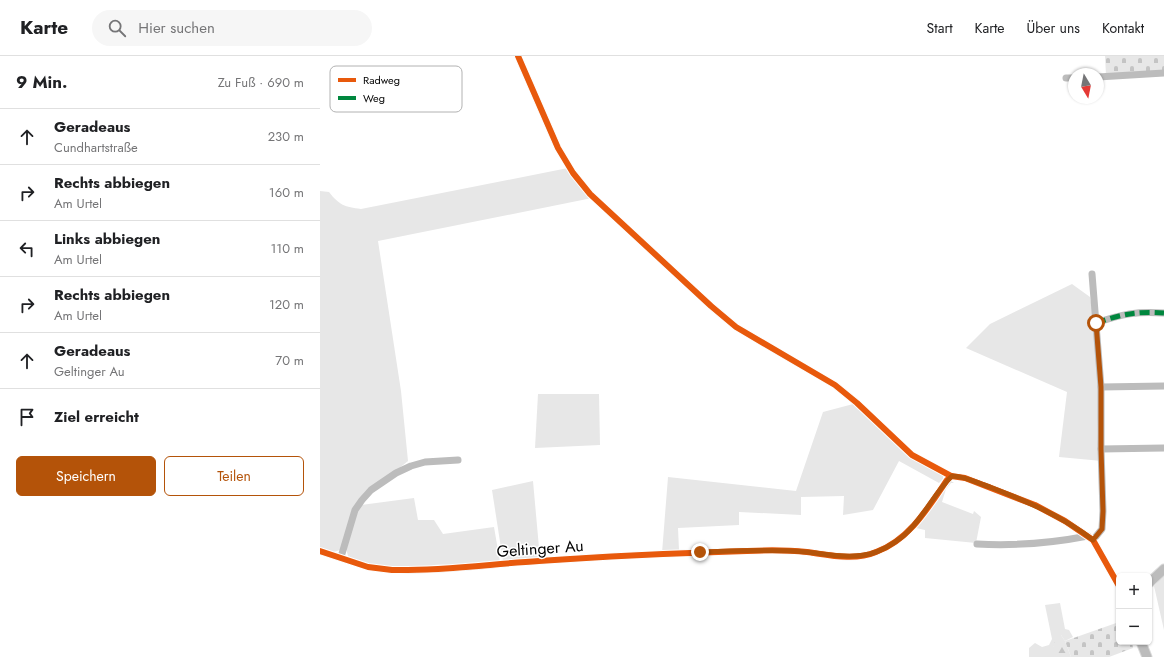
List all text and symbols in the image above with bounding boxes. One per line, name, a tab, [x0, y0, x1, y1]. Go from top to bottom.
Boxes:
search box	[92, 10, 372, 46]
text: Karte	[20, 14, 68, 41]
icon: search	[106, 17, 128, 39]
text: Hier suchen	[138, 17, 215, 39]
text: Start	[927, 18, 953, 38]
text: Karte	[975, 18, 1005, 38]
text: Über uns	[1027, 18, 1080, 38]
text: Kontakt	[1102, 18, 1144, 38]
legend	[330, 66, 462, 112]
north arrow	[1068, 68, 1104, 104]
text: 9 Min.	[16, 70, 68, 94]
text: Radweg	[363, 72, 400, 88]
text: Zu Fuß · 690 m	[218, 73, 304, 92]
text: Weg	[363, 90, 385, 106]
text: Geradeaus	[54, 116, 130, 138]
icon: ahead	[16, 126, 38, 148]
text: 230 m	[268, 127, 304, 146]
text: Cundhartstraße	[54, 138, 138, 157]
text: Rechts abbiegen	[54, 172, 170, 194]
icon: right	[16, 182, 38, 204]
text: 160 m	[269, 183, 304, 202]
text: Am Urtel	[54, 194, 102, 213]
text: Links abbiegen	[54, 228, 160, 250]
icon: left	[16, 238, 38, 260]
text: 110 m	[270, 239, 304, 258]
text: Am Urtel	[54, 250, 102, 269]
text: Rechts abbiegen	[54, 284, 170, 306]
icon: right	[16, 294, 38, 316]
text: 120 m	[269, 295, 304, 314]
text: Am Urtel	[54, 306, 102, 325]
route start	[1087, 314, 1105, 332]
text: Geradeaus	[54, 340, 130, 362]
icon: ahead	[16, 350, 38, 372]
text: 70 m	[275, 351, 304, 370]
text: Geltinger Au	[54, 362, 125, 381]
icon: arrive	[16, 406, 38, 428]
text: Ziel erreicht	[54, 406, 139, 428]
button: Speichern	[16, 456, 156, 496]
button: Teilen	[164, 456, 304, 496]
street label: Geltinger Au	[496, 534, 584, 563]
route end	[691, 543, 709, 561]
map controls	[1116, 573, 1152, 645]
button: +	[1116, 573, 1152, 609]
button: −	[1116, 609, 1152, 645]

